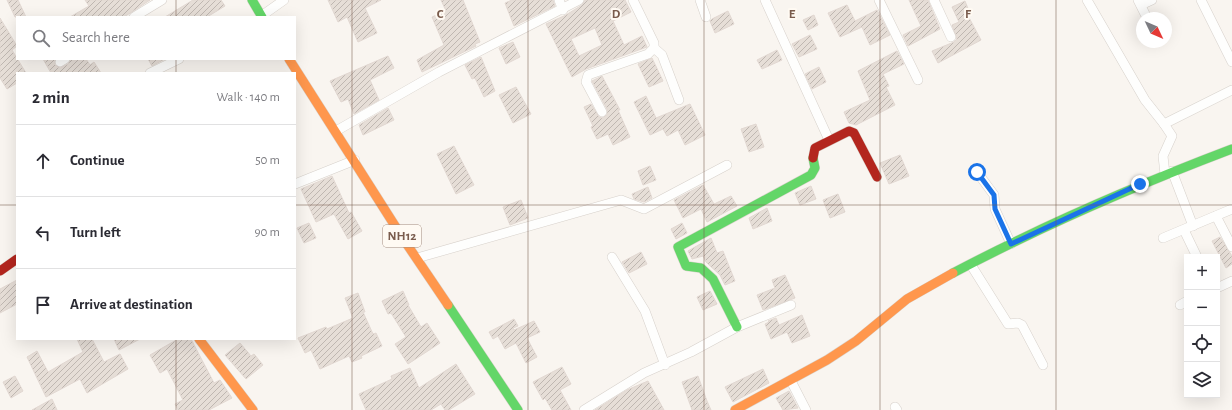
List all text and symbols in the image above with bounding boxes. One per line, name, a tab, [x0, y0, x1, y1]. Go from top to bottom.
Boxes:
text: C	[437, 8, 444, 21]
text: D	[612, 8, 621, 21]
text: E	[789, 8, 796, 21]
text: F	[965, 8, 972, 21]
north arrow	[1136, 12, 1172, 48]
search box	[16, 16, 296, 60]
icon: search	[30, 27, 52, 49]
text: Search here	[62, 30, 130, 45]
text: 2 min	[32, 89, 70, 106]
text: Walk · 140 m	[217, 91, 280, 104]
icon: ahead	[32, 150, 54, 172]
text: Continue	[70, 153, 125, 168]
text: 50 m	[255, 154, 280, 167]
route start	[968, 163, 986, 181]
route end	[1131, 175, 1149, 193]
icon: left	[32, 222, 54, 244]
text: Turn left	[70, 225, 121, 240]
road number: NH12	[383, 225, 421, 247]
text: 90 m	[254, 226, 280, 239]
map controls	[1184, 254, 1220, 398]
button: +	[1184, 254, 1220, 290]
button: −	[1184, 290, 1220, 326]
icon: arrive	[32, 294, 54, 316]
text: Arrive at destination	[70, 297, 193, 312]
button: locate	[1184, 326, 1220, 362]
button: layers	[1184, 362, 1220, 398]

